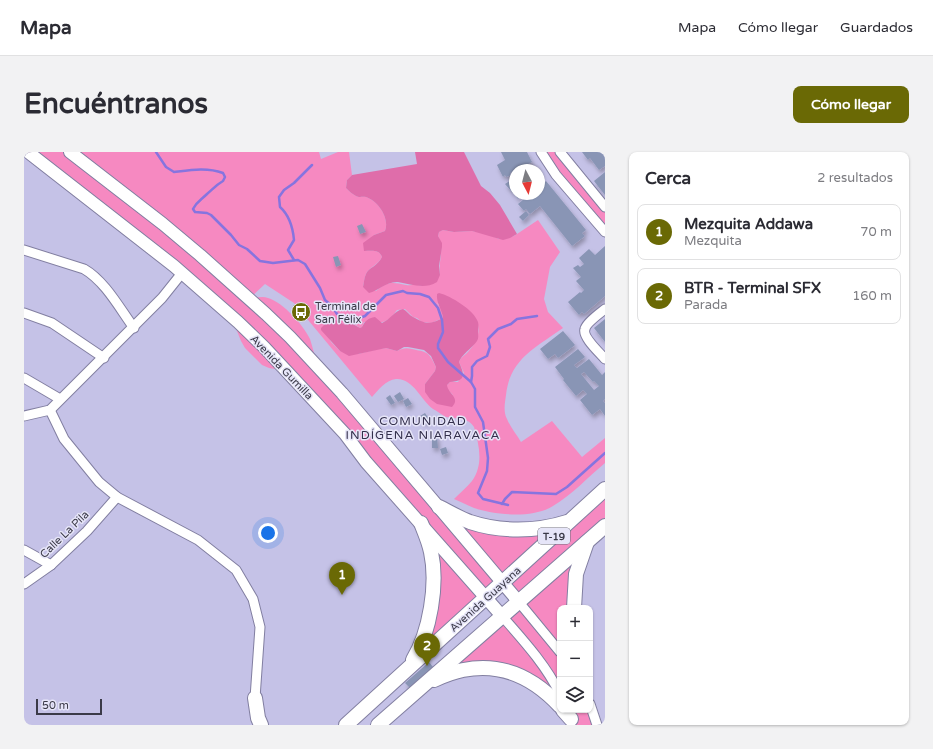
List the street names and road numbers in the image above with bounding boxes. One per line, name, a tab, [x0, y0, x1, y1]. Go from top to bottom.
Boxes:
street label: Avenida Gumilla	[248, 332, 316, 402]
street label: Calle La Pila	[37, 508, 91, 561]
road number: T-19	[538, 528, 570, 544]
street label: Avenida Guayana	[447, 564, 524, 635]

